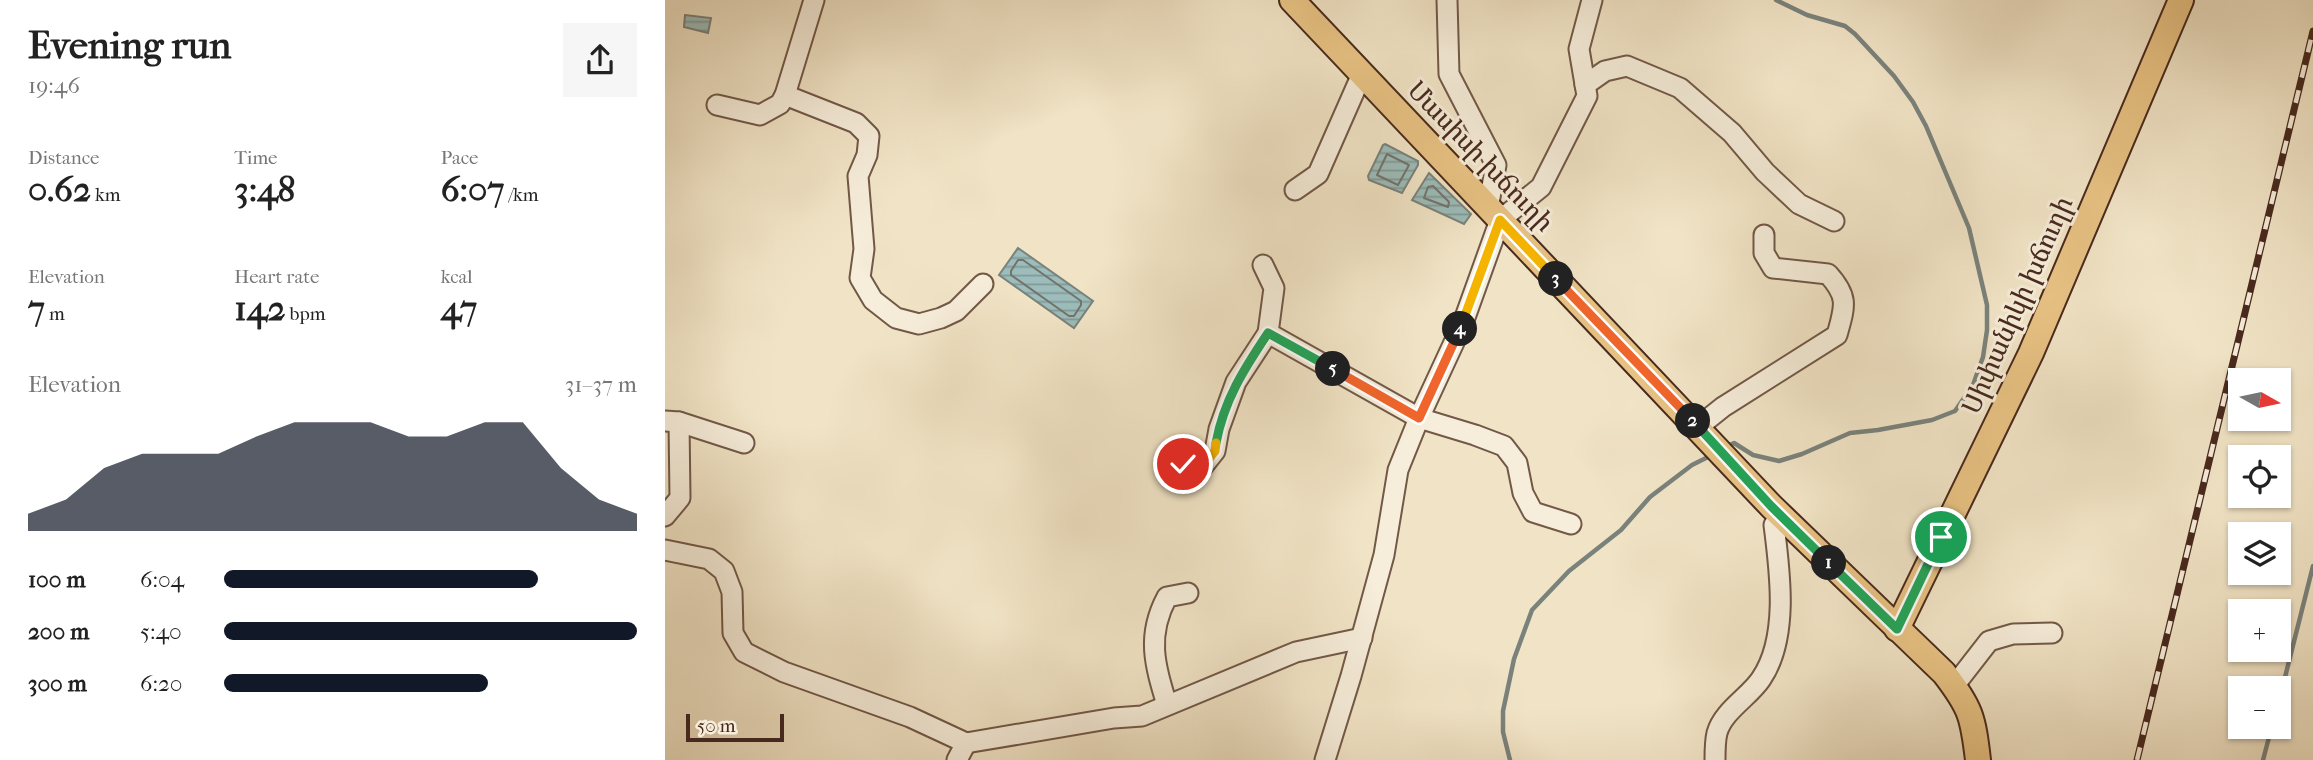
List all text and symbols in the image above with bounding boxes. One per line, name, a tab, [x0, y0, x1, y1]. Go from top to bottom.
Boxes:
text: Evening run	[28, 23, 231, 68]
button: share	[563, 23, 637, 97]
text: 19:46	[28, 72, 80, 99]
street label: Մասիսի խճուղի	[1401, 75, 1560, 238]
text: Distance	[28, 147, 99, 169]
text: Time	[234, 147, 278, 169]
text: Pace	[441, 147, 479, 169]
text: 0.62	[28, 169, 91, 210]
text: 3:48	[234, 169, 295, 210]
text: 6:07	[441, 169, 504, 210]
text: km	[91, 184, 121, 206]
text: /km	[504, 184, 539, 206]
street label: Սիփանիկի խճուղի	[1956, 192, 2079, 419]
pin: 3	[1539, 262, 1573, 296]
text: Elevation	[28, 266, 105, 288]
text: Heart rate	[234, 266, 319, 288]
text: kcal	[441, 266, 473, 288]
text: 3	[1552, 267, 1559, 289]
text: 7	[28, 288, 45, 329]
text: 142	[234, 288, 285, 329]
text: 47	[441, 288, 477, 329]
text: m	[45, 303, 65, 325]
text: bpm	[285, 303, 326, 325]
pin: 4	[1443, 312, 1477, 346]
text: 4	[1454, 317, 1465, 339]
pin: 5	[1315, 352, 1351, 386]
text: 5	[1328, 357, 1337, 379]
north arrow	[2228, 368, 2291, 430]
map controls	[2228, 368, 2291, 739]
text: Elevation	[28, 371, 121, 398]
text: 31–37 m	[565, 371, 637, 398]
pin: 2	[1675, 404, 1711, 438]
text: 2	[1688, 409, 1697, 431]
pin	[1153, 434, 1213, 494]
icon: check	[1164, 445, 1202, 483]
button: locate	[2228, 445, 2291, 508]
pin	[1911, 507, 1971, 567]
icon: arrive	[1922, 518, 1960, 556]
button: layers	[2228, 522, 2291, 585]
pin: 1	[1811, 546, 1847, 580]
text: 1	[1825, 551, 1832, 573]
text: 100 m	[28, 566, 86, 593]
text: 6:04	[140, 566, 184, 593]
button: +	[2228, 599, 2291, 662]
text: 200 m	[28, 618, 89, 645]
text: 5:40	[140, 618, 182, 645]
text: 300 m	[28, 670, 87, 697]
text: 6:20	[140, 670, 183, 697]
button: −	[2228, 676, 2291, 739]
scale bar	[686, 711, 784, 743]
text: 50 m	[697, 715, 736, 737]

